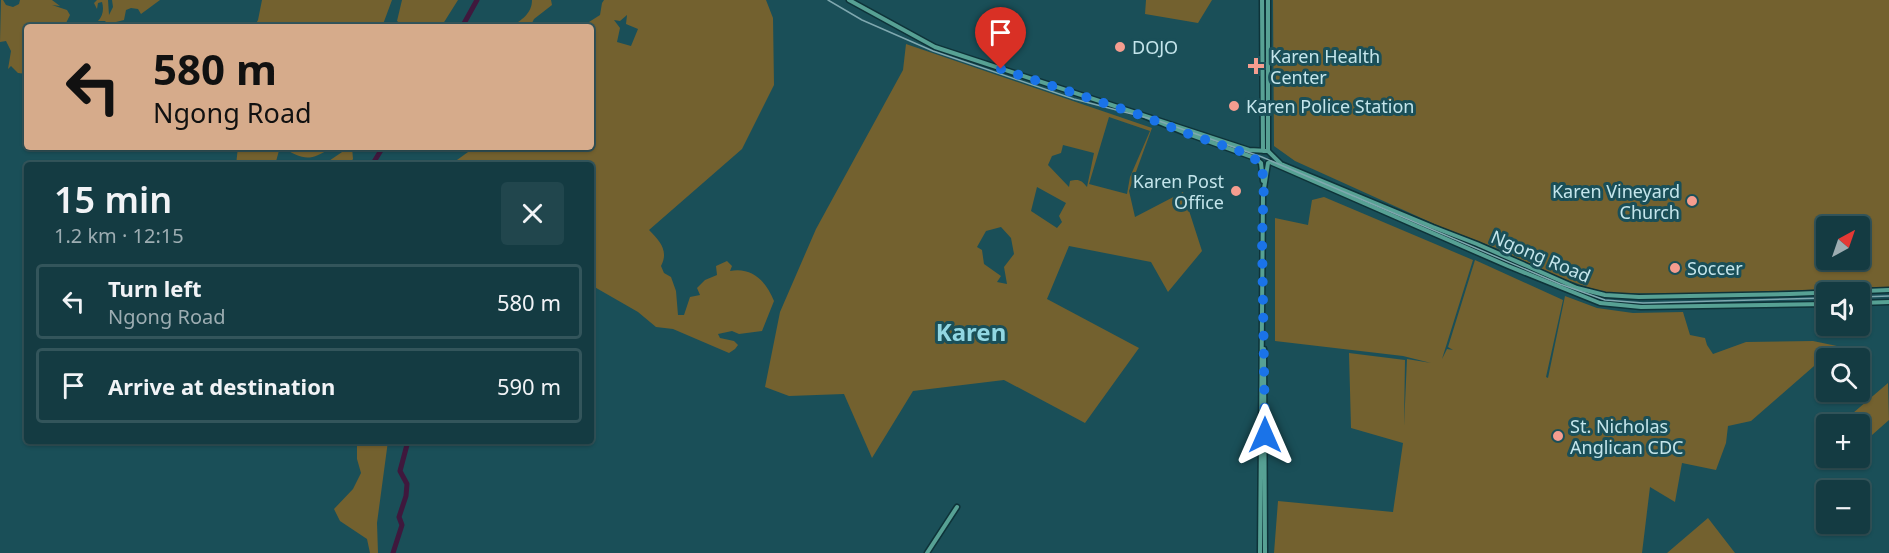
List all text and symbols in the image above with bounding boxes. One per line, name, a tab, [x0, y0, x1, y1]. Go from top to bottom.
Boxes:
pin	[975, 7, 1026, 69]
icon: arrive	[984, 16, 1017, 49]
place label: DOJO	[1132, 35, 1178, 59]
text: 580 m	[153, 40, 277, 97]
marker: DOJO	[1113, 40, 1127, 54]
place label: Karen Health Center	[1270, 44, 1380, 89]
icon: left	[54, 48, 132, 126]
marker: Karen Health Center	[1247, 57, 1265, 75]
text: Ngong Road	[153, 94, 312, 131]
place label: Karen Police Station	[1246, 94, 1414, 118]
marker: Karen Police Station	[1227, 99, 1241, 113]
place label: Karen Post Office	[1133, 169, 1224, 214]
text: 15 min	[54, 175, 172, 224]
place label: Karen Vineyard Church	[1552, 179, 1680, 224]
button: close	[501, 182, 564, 245]
marker: Karen Post Office	[1229, 184, 1243, 198]
marker: Karen Vineyard Church	[1685, 194, 1699, 208]
north arrow	[1816, 216, 1870, 270]
map controls	[1816, 216, 1870, 534]
text: 1.2 km · 12:15	[54, 222, 184, 249]
street label: Ngong Road	[1488, 224, 1594, 288]
place label: Soccer	[1687, 256, 1743, 280]
marker: Soccer	[1668, 261, 1682, 275]
text: Turn left	[108, 273, 202, 303]
button: sound	[1816, 282, 1870, 336]
icon: left	[57, 285, 90, 318]
text: 580 m	[497, 287, 561, 317]
text: Ngong Road	[108, 303, 226, 330]
district label: Karen	[936, 315, 1006, 348]
button: search	[1816, 348, 1870, 402]
icon: arrive	[57, 369, 90, 402]
text: Arrive at destination	[108, 371, 335, 401]
text: 590 m	[497, 371, 561, 401]
position arrow	[1233, 403, 1297, 467]
place label: St. Nicholas Anglican CDC	[1570, 414, 1683, 459]
button: +	[1816, 414, 1870, 468]
marker: St. Nicholas Anglican CDC	[1551, 429, 1565, 443]
button: −	[1816, 480, 1870, 534]

